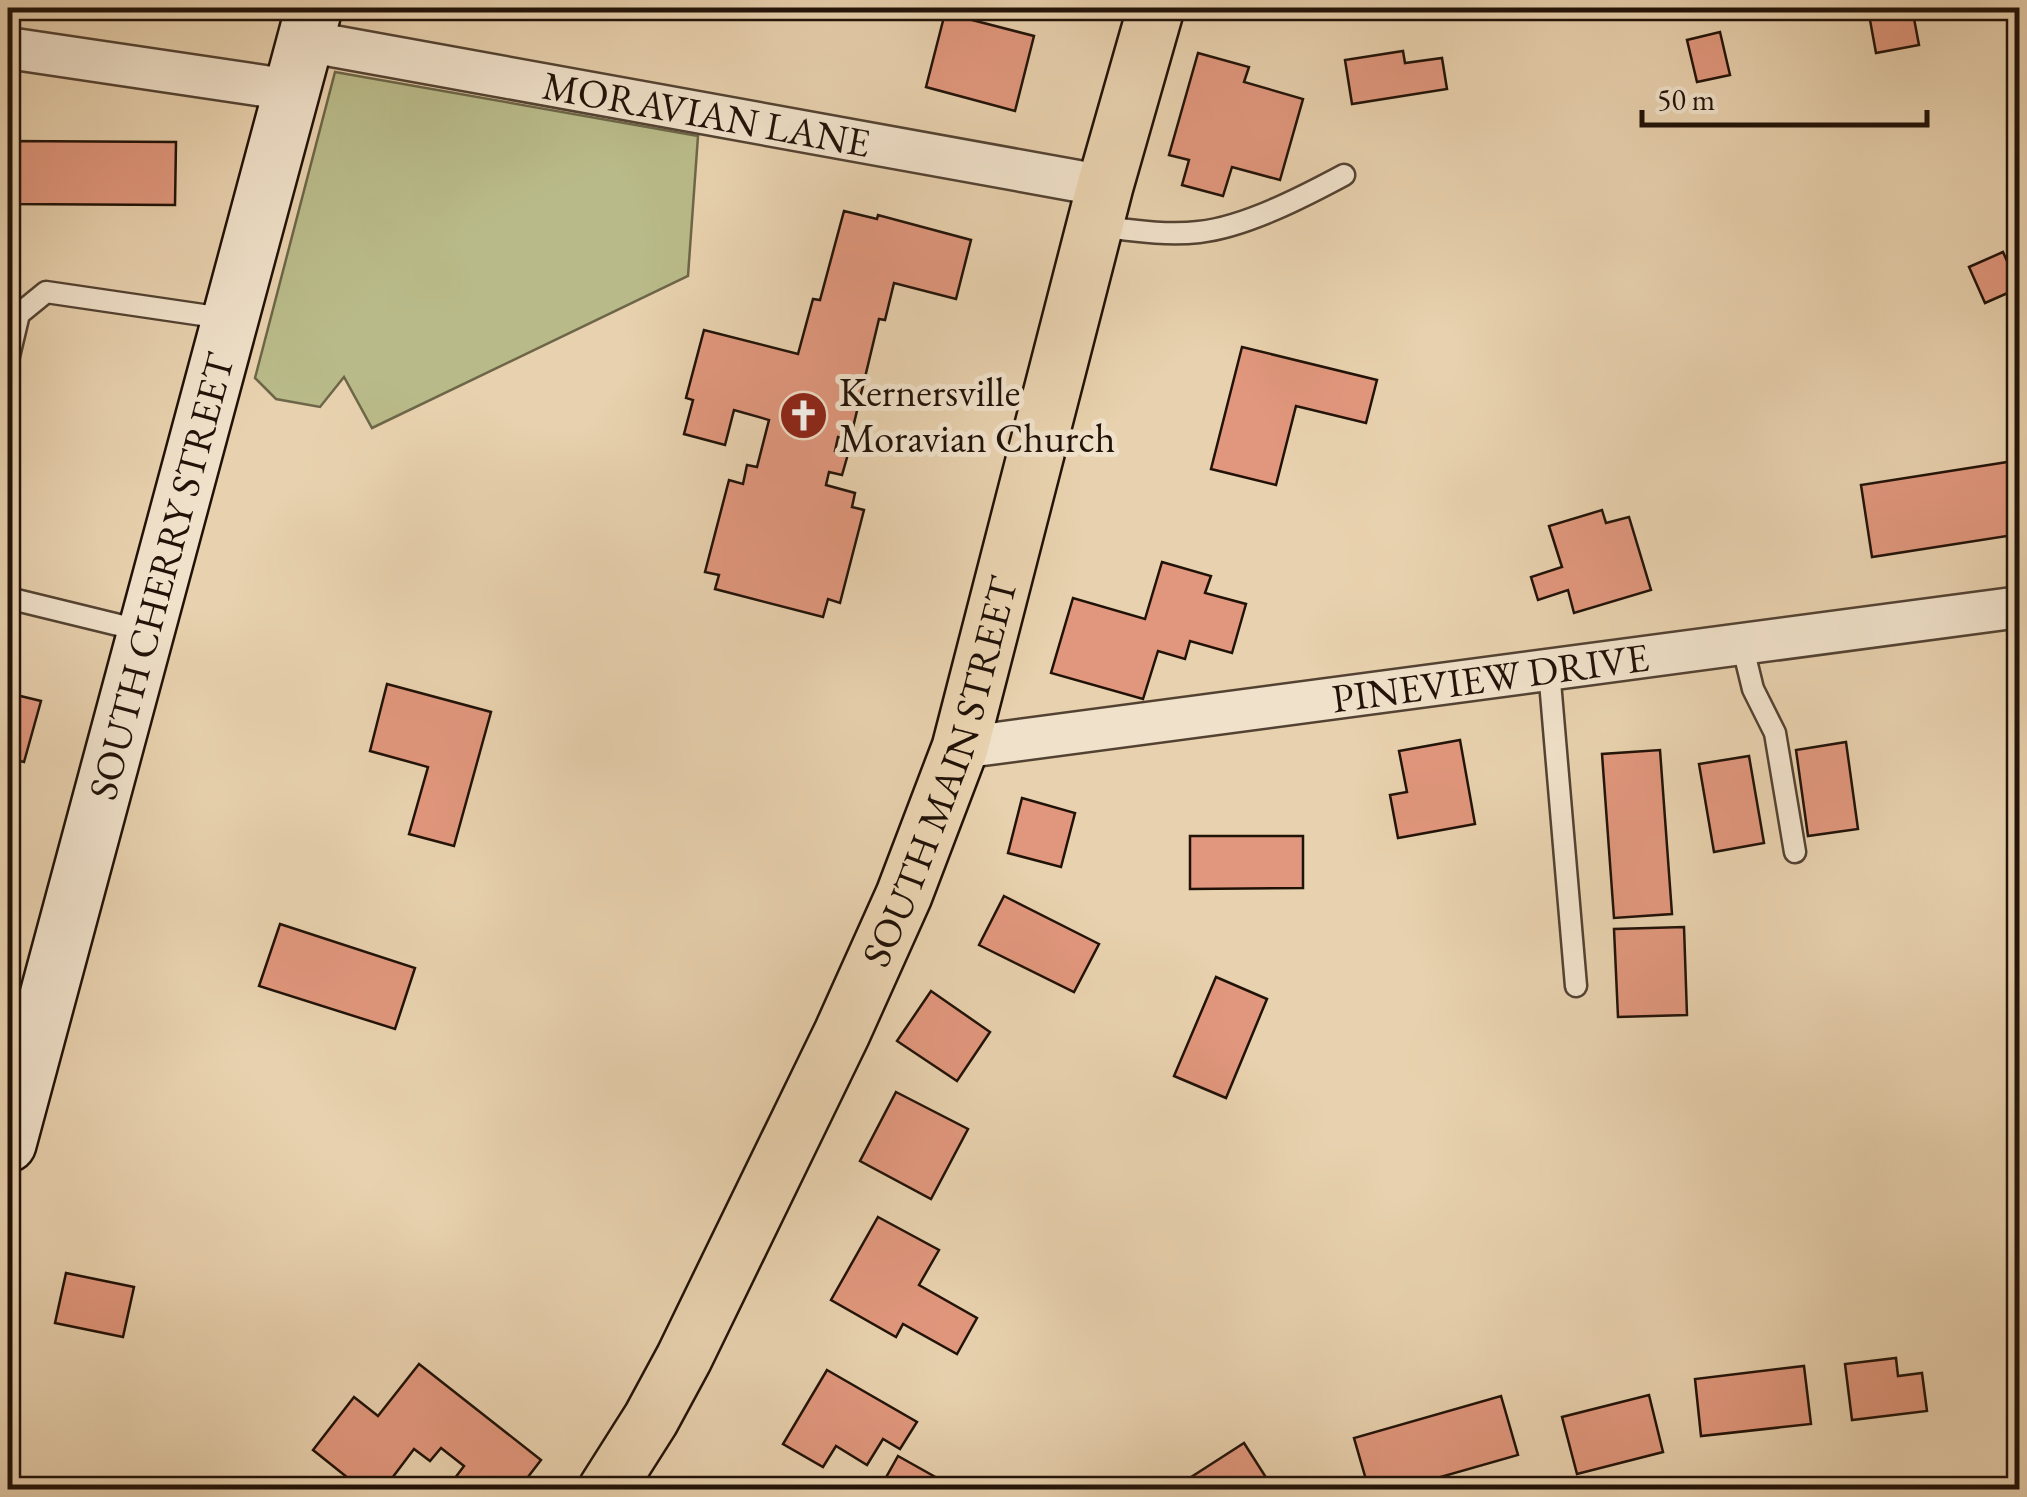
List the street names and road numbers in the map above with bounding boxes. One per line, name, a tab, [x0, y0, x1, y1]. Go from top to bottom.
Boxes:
street label: MORAVIAN LANE	[538, 59, 874, 169]
street label: SOUTH CHERRY STREET	[76, 347, 246, 805]
street label: SOUTH MAIN STREET	[849, 571, 1029, 975]
street label: PINEVIEW DRIVE	[1329, 631, 1652, 724]

